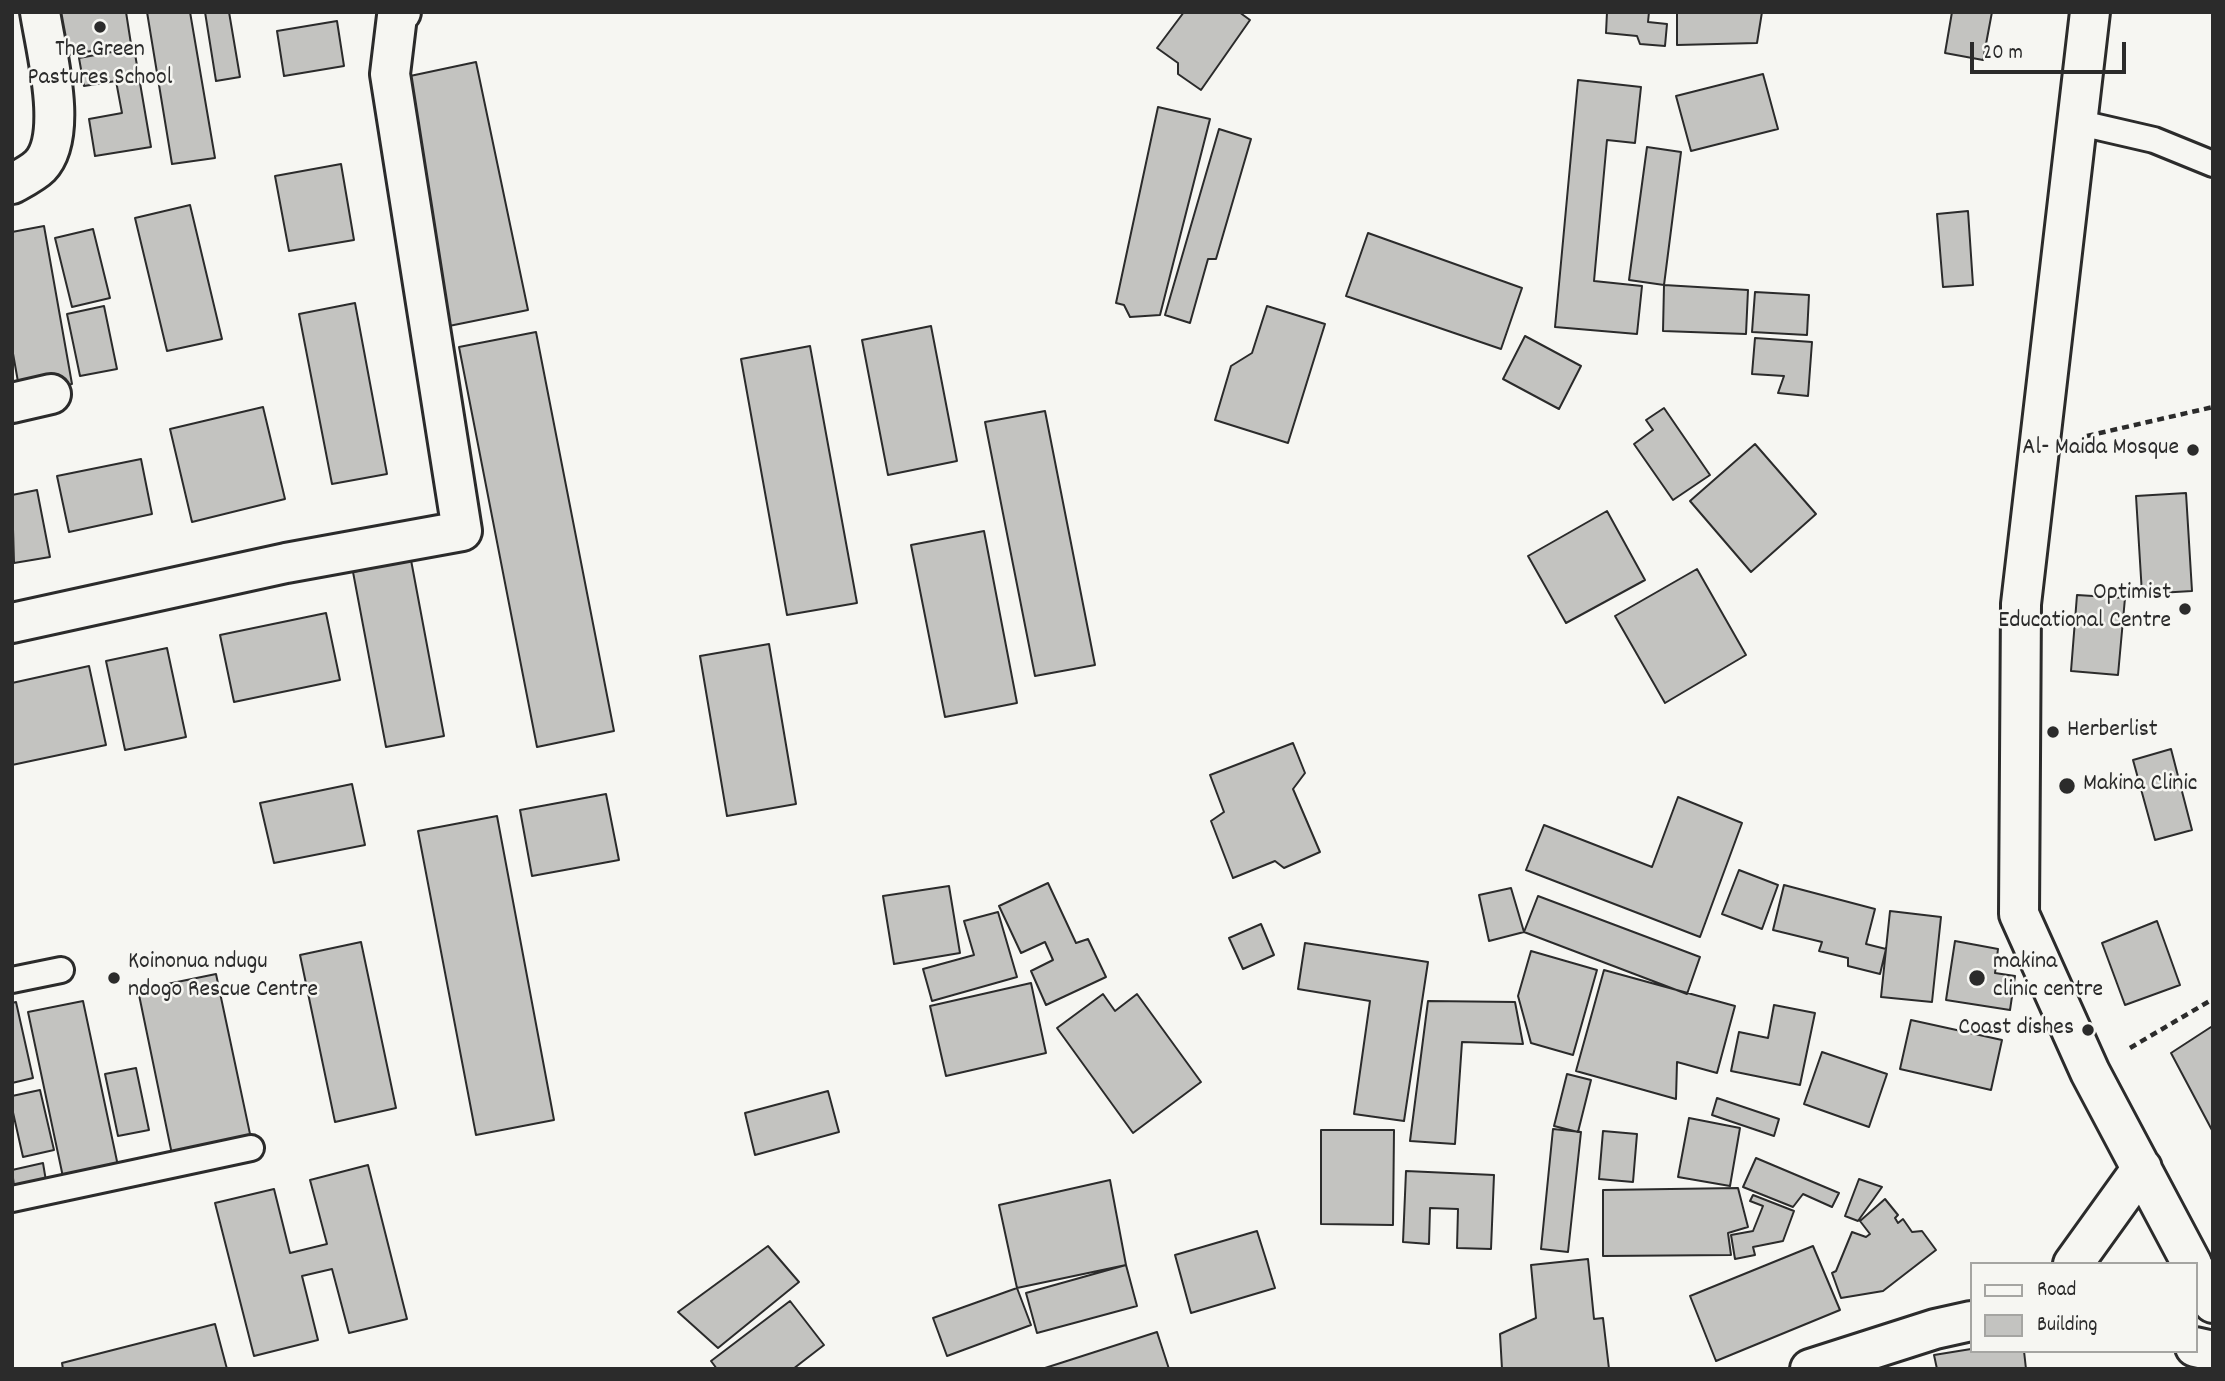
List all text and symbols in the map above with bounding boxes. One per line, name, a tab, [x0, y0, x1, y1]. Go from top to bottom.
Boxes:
marker: The Green Pastures School	[92, 19, 108, 35]
scale bar	[1973, 28, 2129, 72]
place label: The Green Pastures School	[28, 38, 172, 94]
text: 20 m	[1983, 39, 2023, 69]
place label: Al- Maida Mosque	[2022, 436, 2179, 464]
marker: Al- Maida Mosque	[2185, 442, 2201, 458]
place label: Optimist Educational Centre	[1998, 581, 2171, 637]
marker: Optimist Educational Centre	[2177, 601, 2193, 617]
place label: Herberlist	[2067, 718, 2158, 746]
marker: Herberlist	[2045, 724, 2061, 740]
place label: Makina Clinic	[2083, 772, 2197, 800]
marker: Makina Clinic	[2057, 776, 2077, 796]
place label: Koinonua ndugu ndogo Rescue Centre	[128, 950, 318, 1006]
place label: makina clinic centre	[1993, 950, 2103, 1006]
marker: makina clinic centre	[1967, 968, 1987, 988]
marker: Koinonua ndugu ndogo Rescue Centre	[106, 970, 122, 986]
place label: Coast dishes	[1958, 1016, 2074, 1044]
marker: Coast dishes	[2080, 1022, 2096, 1038]
legend	[1969, 1262, 2197, 1353]
text: Road	[2037, 1276, 2076, 1306]
text: Building	[2037, 1311, 2097, 1341]

